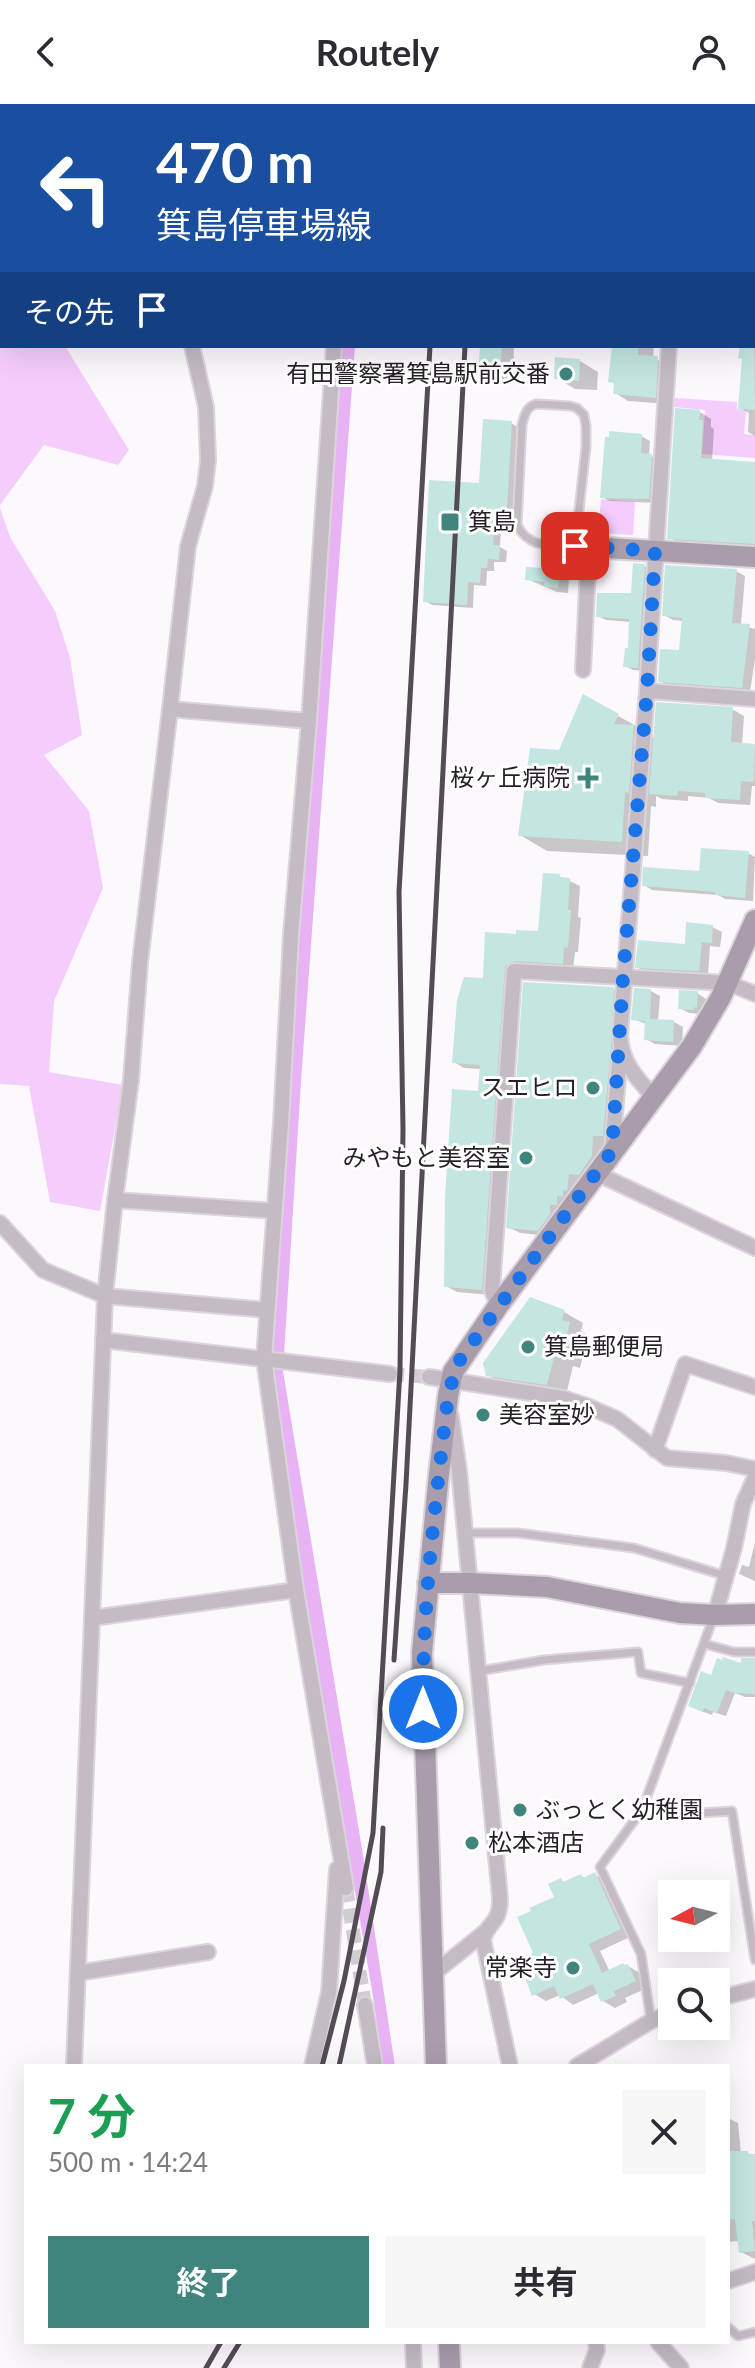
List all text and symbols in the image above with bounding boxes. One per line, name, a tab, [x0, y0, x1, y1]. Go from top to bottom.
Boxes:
icon: back	[24, 30, 68, 74]
text: Routely	[316, 30, 439, 74]
icon: person	[687, 30, 731, 74]
text: 470 m	[156, 128, 314, 195]
icon: left	[24, 136, 128, 240]
text: 箕島停車場線	[156, 202, 372, 246]
icon: arrive	[130, 288, 174, 332]
text: その先	[24, 293, 114, 329]
place label: 有田警察署箕島駅前交番	[286, 358, 550, 387]
marker: 有田警察署箕島駅前交番	[557, 365, 575, 383]
place label: 箕島	[468, 506, 516, 535]
marker: 箕島	[439, 511, 461, 533]
pin	[541, 512, 609, 580]
icon: arrive	[553, 524, 597, 568]
place label: 桜ヶ丘病院	[450, 762, 570, 791]
marker: 桜ヶ丘病院	[577, 767, 599, 789]
place label: スエヒロ	[481, 1072, 577, 1101]
marker: スエヒロ	[584, 1079, 602, 1097]
place label: みやもと美容室	[342, 1142, 510, 1171]
marker: みやもと美容室	[517, 1149, 535, 1167]
place label: 箕島郵便局	[544, 1331, 664, 1360]
marker: 箕島郵便局	[519, 1338, 537, 1356]
place label: 美容室妙	[499, 1399, 595, 1428]
marker: 美容室妙	[474, 1406, 492, 1424]
position arrow	[381, 1667, 465, 1751]
place label: ぶっとく幼稚園	[536, 1794, 703, 1823]
marker: ぶっとく幼稚園	[511, 1801, 529, 1819]
place label: 松本酒店	[488, 1827, 584, 1856]
marker: 松本酒店	[463, 1834, 481, 1852]
north arrow	[658, 1880, 730, 1952]
map controls	[658, 1880, 730, 2040]
place label: 常楽寺	[485, 1952, 557, 1981]
marker: 常楽寺	[564, 1959, 582, 1977]
button: search	[658, 1968, 730, 2040]
text: 7 分	[48, 2087, 136, 2144]
button: close	[622, 2090, 706, 2174]
text: 500 m · 14:24	[48, 2146, 208, 2178]
button: 終了	[48, 2236, 369, 2328]
button: 共有	[385, 2236, 706, 2328]

